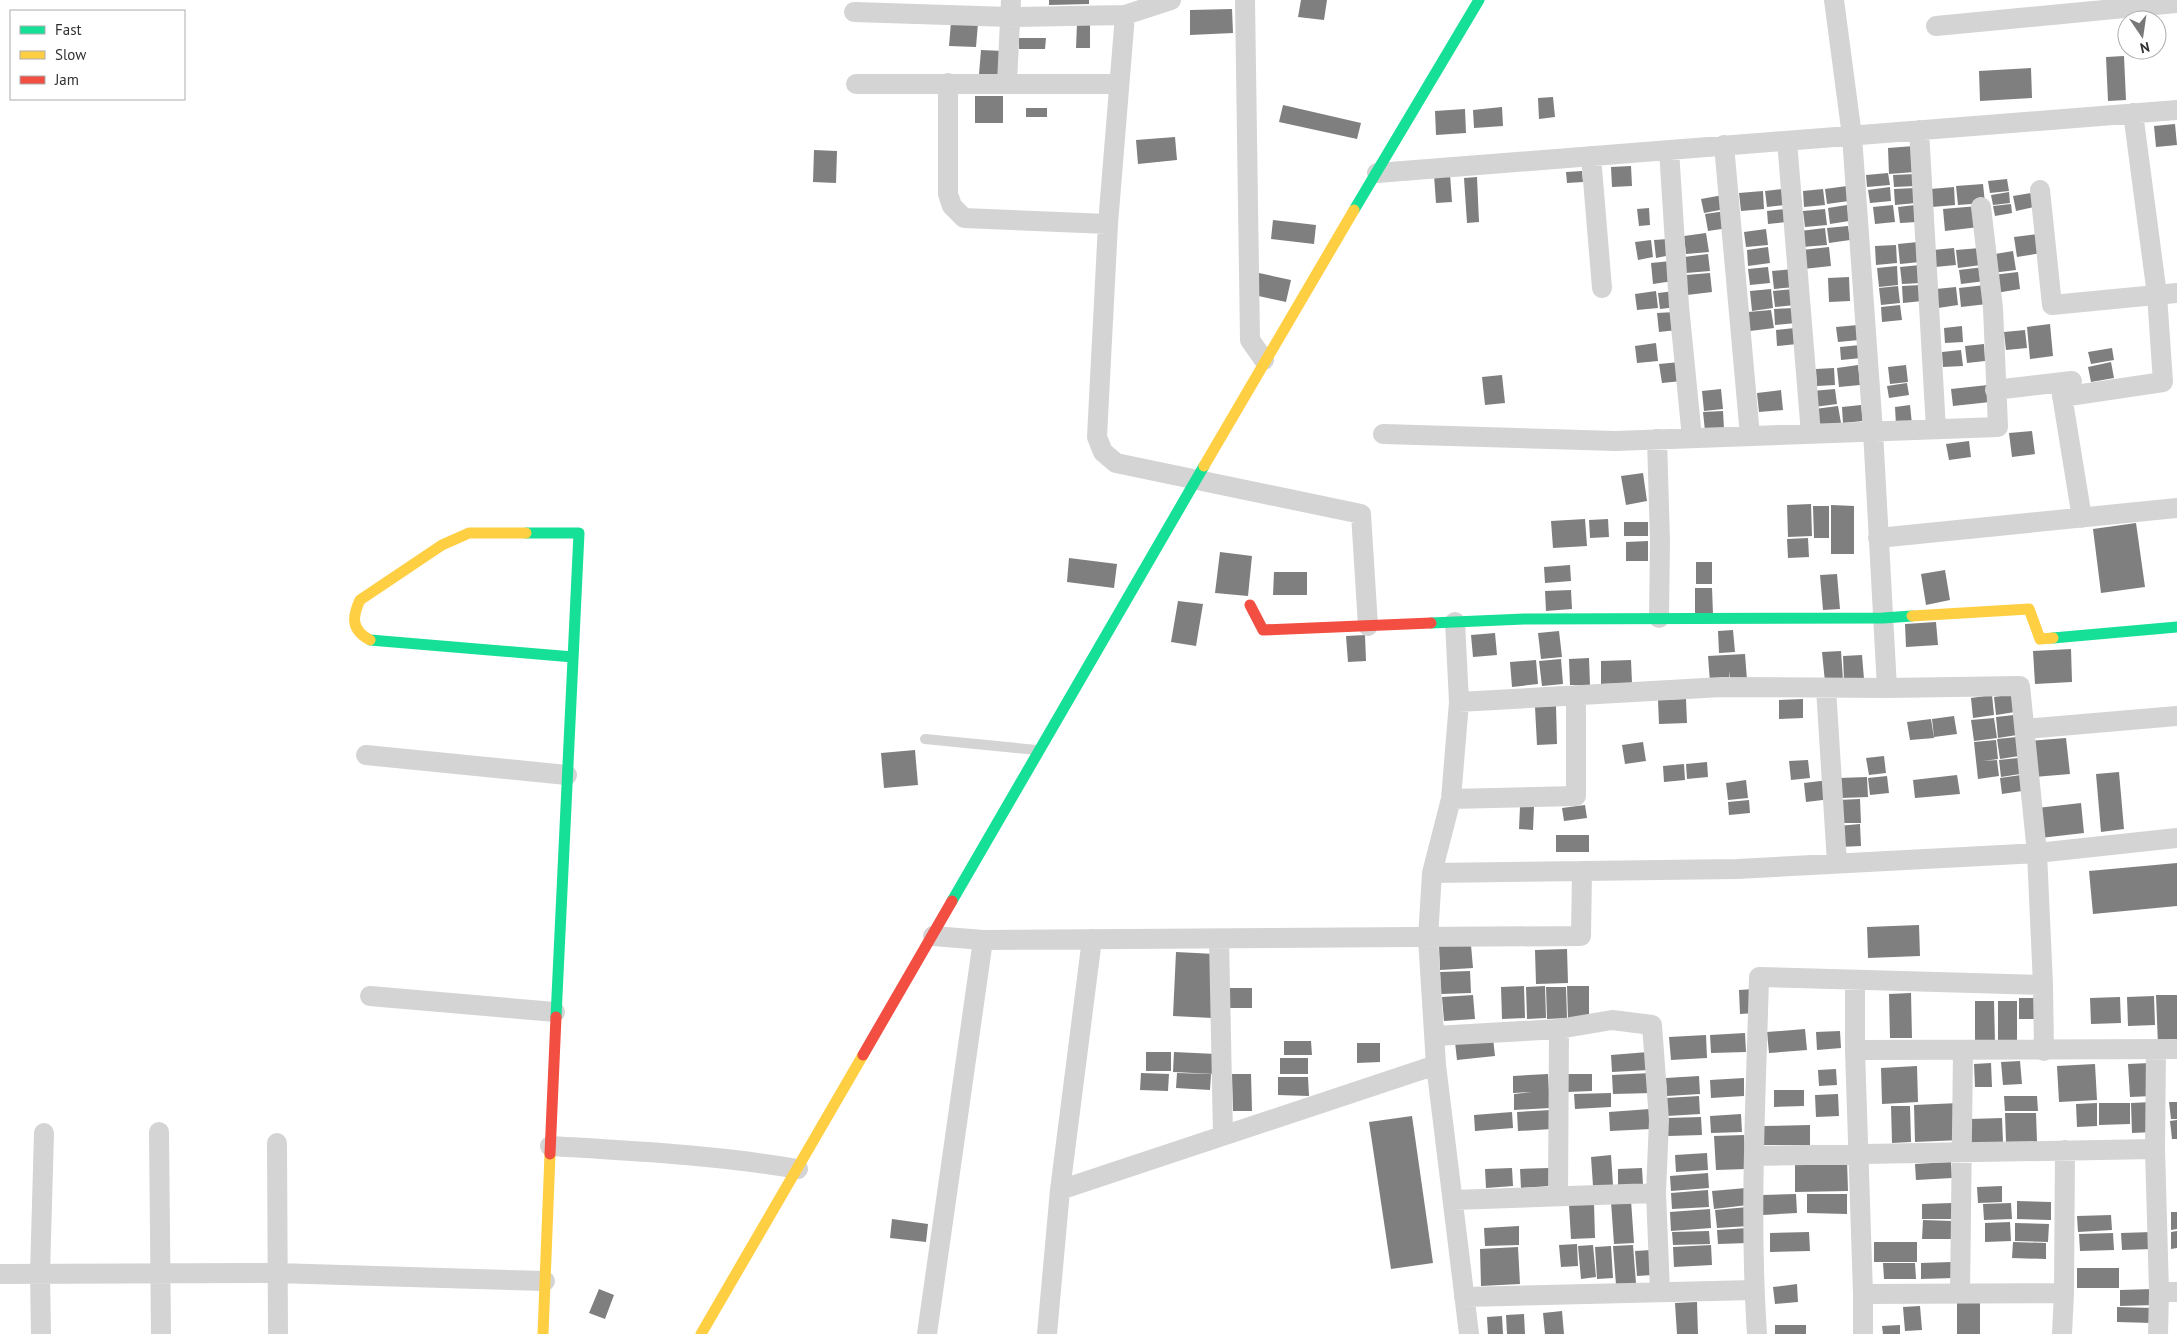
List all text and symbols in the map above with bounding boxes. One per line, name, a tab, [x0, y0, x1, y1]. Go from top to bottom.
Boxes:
legend	[10, 10, 185, 100]
north arrow	[2117, 10, 2167, 60]
text: Fast	[55, 20, 82, 39]
text: N	[2138, 38, 2151, 57]
text: Slow	[55, 45, 86, 64]
text: Jam	[54, 70, 79, 89]

